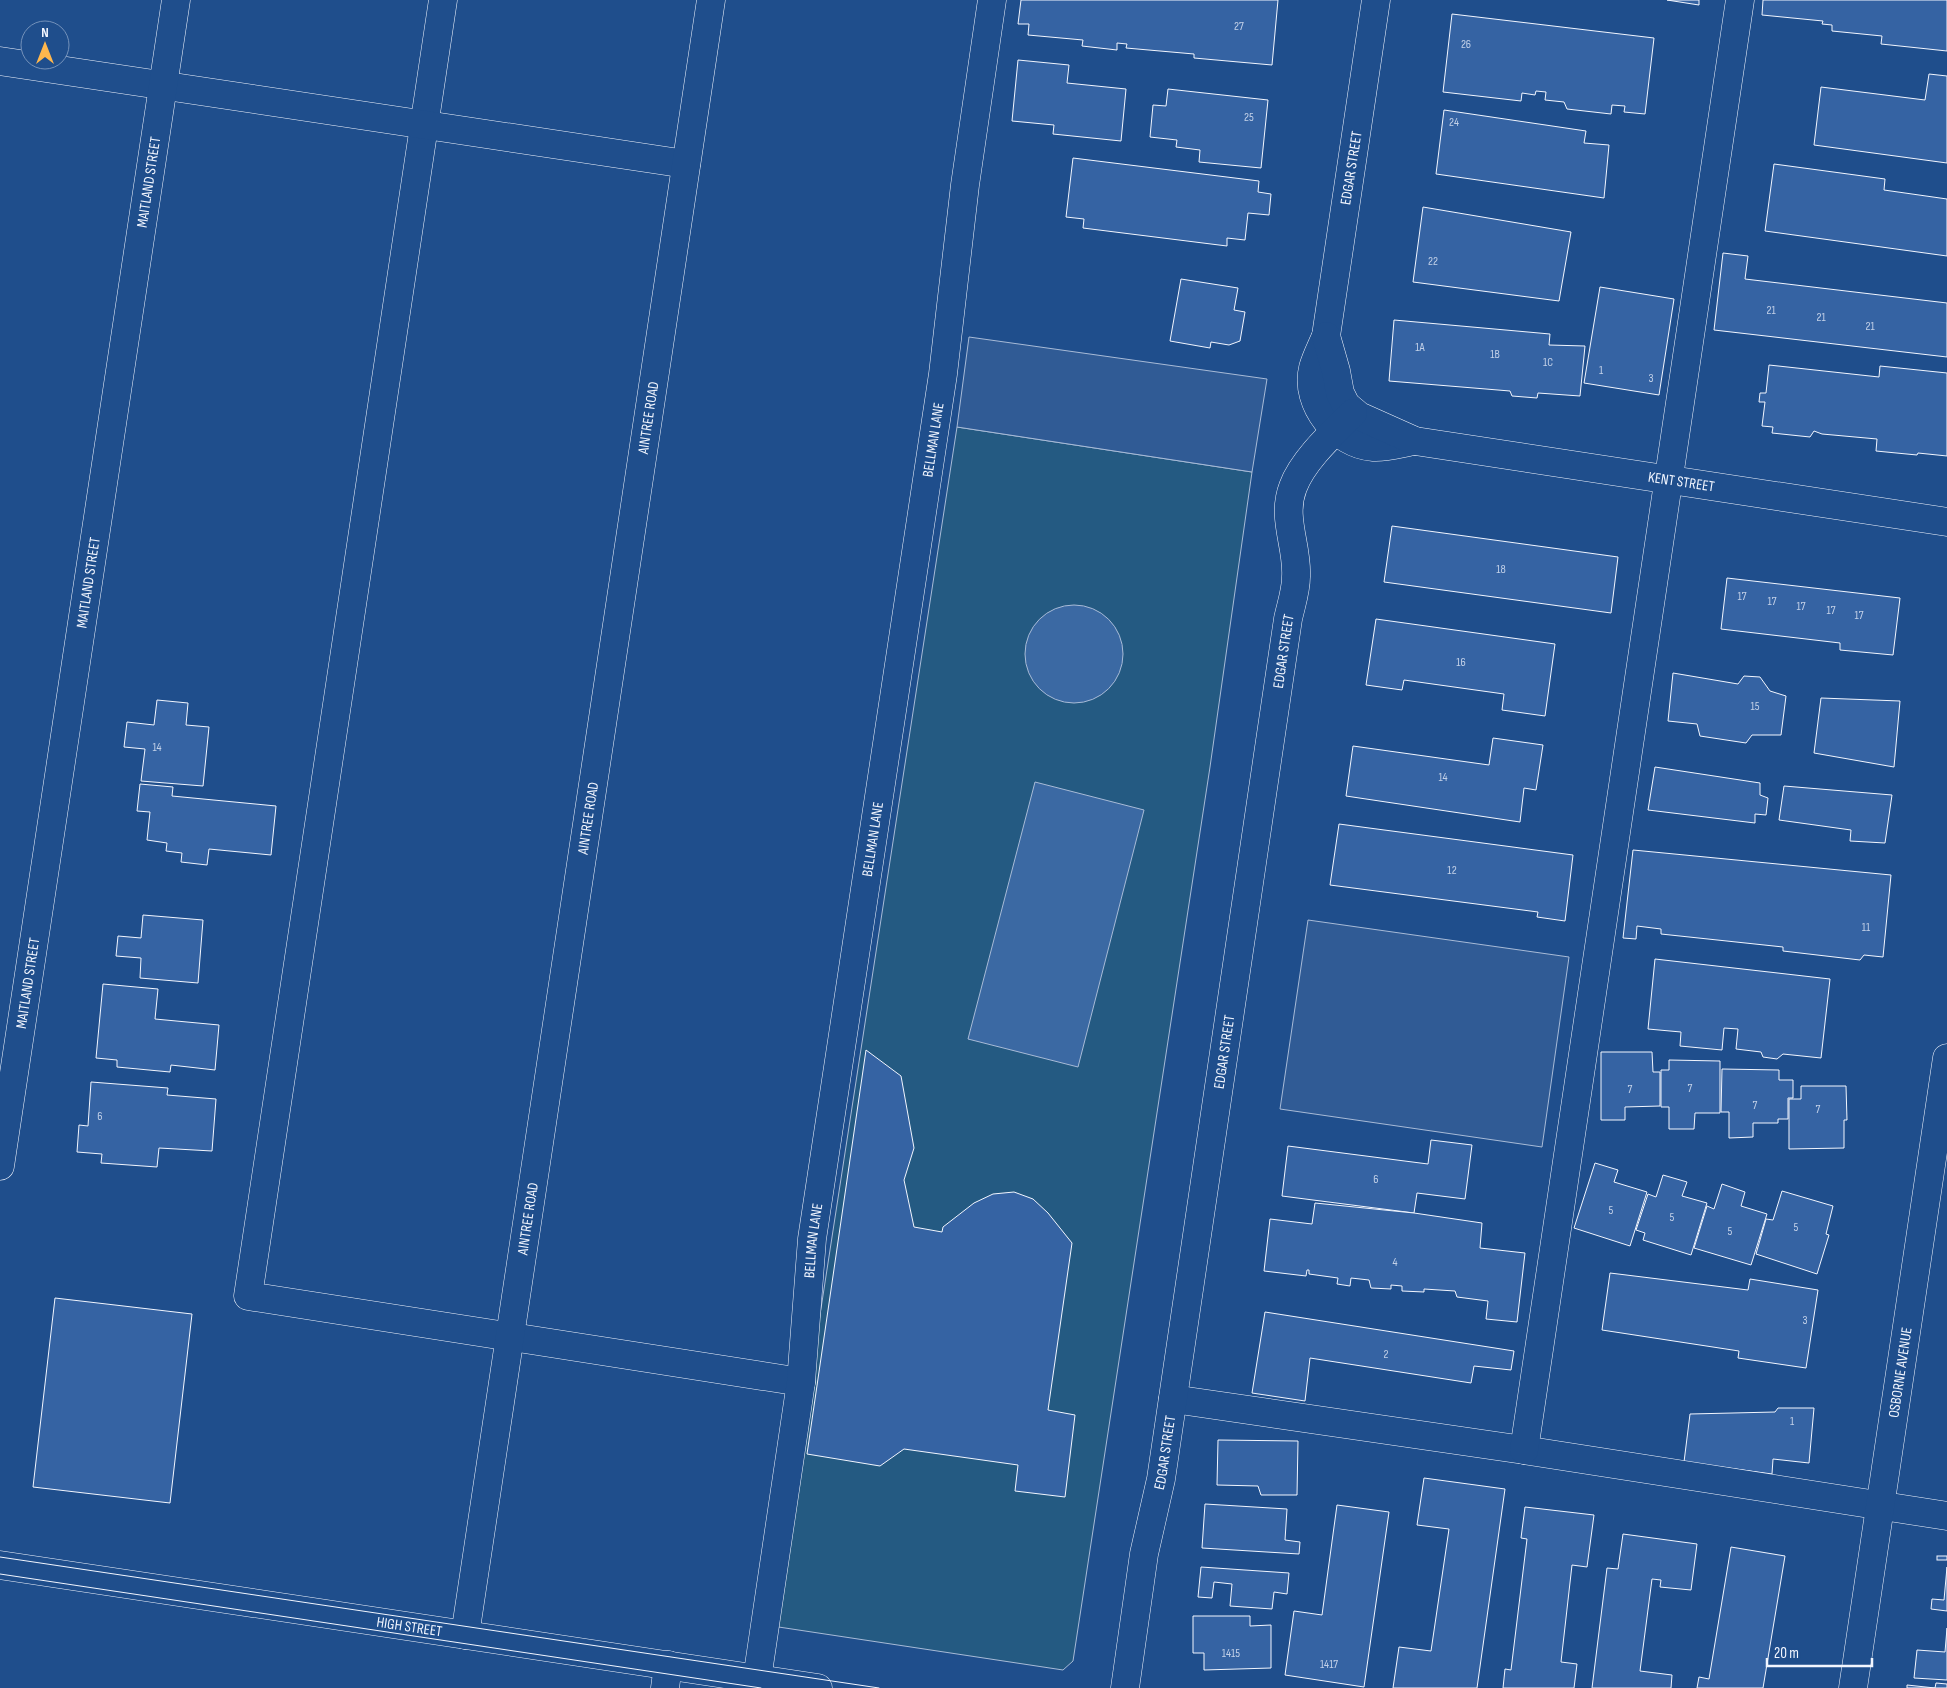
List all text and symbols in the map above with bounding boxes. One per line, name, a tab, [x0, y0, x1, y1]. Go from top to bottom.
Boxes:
house number: 27	[1234, 19, 1244, 34]
north arrow	[20, 20, 70, 70]
text: N	[41, 24, 49, 41]
house number: 26	[1461, 37, 1471, 52]
house number: 25	[1244, 110, 1254, 125]
house number: 24	[1449, 115, 1459, 130]
street label: EDGAR STREET	[1336, 130, 1367, 206]
street label: MAITLAND STREET	[133, 135, 165, 229]
house number: 22	[1428, 254, 1438, 269]
house number: 21	[1766, 303, 1776, 318]
house number: 21	[1816, 310, 1826, 325]
house number: 21	[1865, 319, 1875, 334]
house number: 1A	[1415, 340, 1426, 355]
house number: 1B	[1490, 347, 1500, 362]
house number: 1C	[1543, 355, 1553, 370]
house number: 1	[1599, 363, 1604, 378]
house number: 3	[1648, 371, 1654, 386]
street label: AINTREE ROAD	[634, 380, 663, 456]
street label: BELLMAN LANE	[918, 401, 949, 479]
street label: KENT STREET	[1647, 468, 1716, 496]
street label: MAITLAND STREET	[72, 536, 105, 630]
house number: 18	[1496, 562, 1506, 577]
house number: 17	[1738, 589, 1747, 604]
house number: 17	[1768, 594, 1777, 609]
house number: 17	[1797, 599, 1806, 614]
house number: 17	[1827, 603, 1836, 618]
house number: 17	[1855, 608, 1864, 623]
street label: EDGAR STREET	[1269, 612, 1299, 690]
house number: 16	[1456, 655, 1466, 670]
house number: 15	[1750, 699, 1760, 714]
house number: 14	[152, 740, 162, 755]
house number: 14	[1438, 770, 1448, 785]
street label: AINTREE ROAD	[573, 781, 603, 857]
street label: BELLMAN LANE	[858, 801, 888, 878]
house number: 12	[1447, 863, 1457, 878]
house number: 11	[1862, 920, 1871, 935]
street label: MAITLAND STREET	[12, 936, 44, 1030]
street label: EDGAR STREET	[1210, 1014, 1239, 1090]
house number: 7	[1688, 1081, 1693, 1096]
house number: 7	[1628, 1082, 1633, 1097]
house number: 7	[1753, 1098, 1758, 1113]
house number: 7	[1816, 1102, 1821, 1117]
house number: 6	[97, 1109, 103, 1124]
house number: 6	[1373, 1172, 1379, 1187]
street label: AINTREE ROAD	[513, 1181, 543, 1257]
street label: BELLMAN LANE	[800, 1202, 827, 1279]
house number: 5	[1609, 1203, 1614, 1218]
house number: 5	[1670, 1210, 1675, 1225]
house number: 5	[1794, 1220, 1799, 1235]
house number: 5	[1728, 1224, 1733, 1239]
house number: 4	[1392, 1255, 1398, 1270]
house number: 3	[1802, 1313, 1808, 1328]
street label: OSBORNE AVENUE	[1884, 1326, 1917, 1419]
house number: 2	[1384, 1347, 1389, 1362]
street label: EDGAR STREET	[1150, 1414, 1180, 1492]
house number: 1	[1790, 1414, 1795, 1429]
street label: HIGH STREET	[375, 1613, 443, 1641]
scale bar	[1767, 1636, 1872, 1668]
text: 20 m	[1774, 1644, 1799, 1663]
house number: 1415	[1222, 1646, 1240, 1661]
house number: 1417	[1320, 1657, 1338, 1672]

